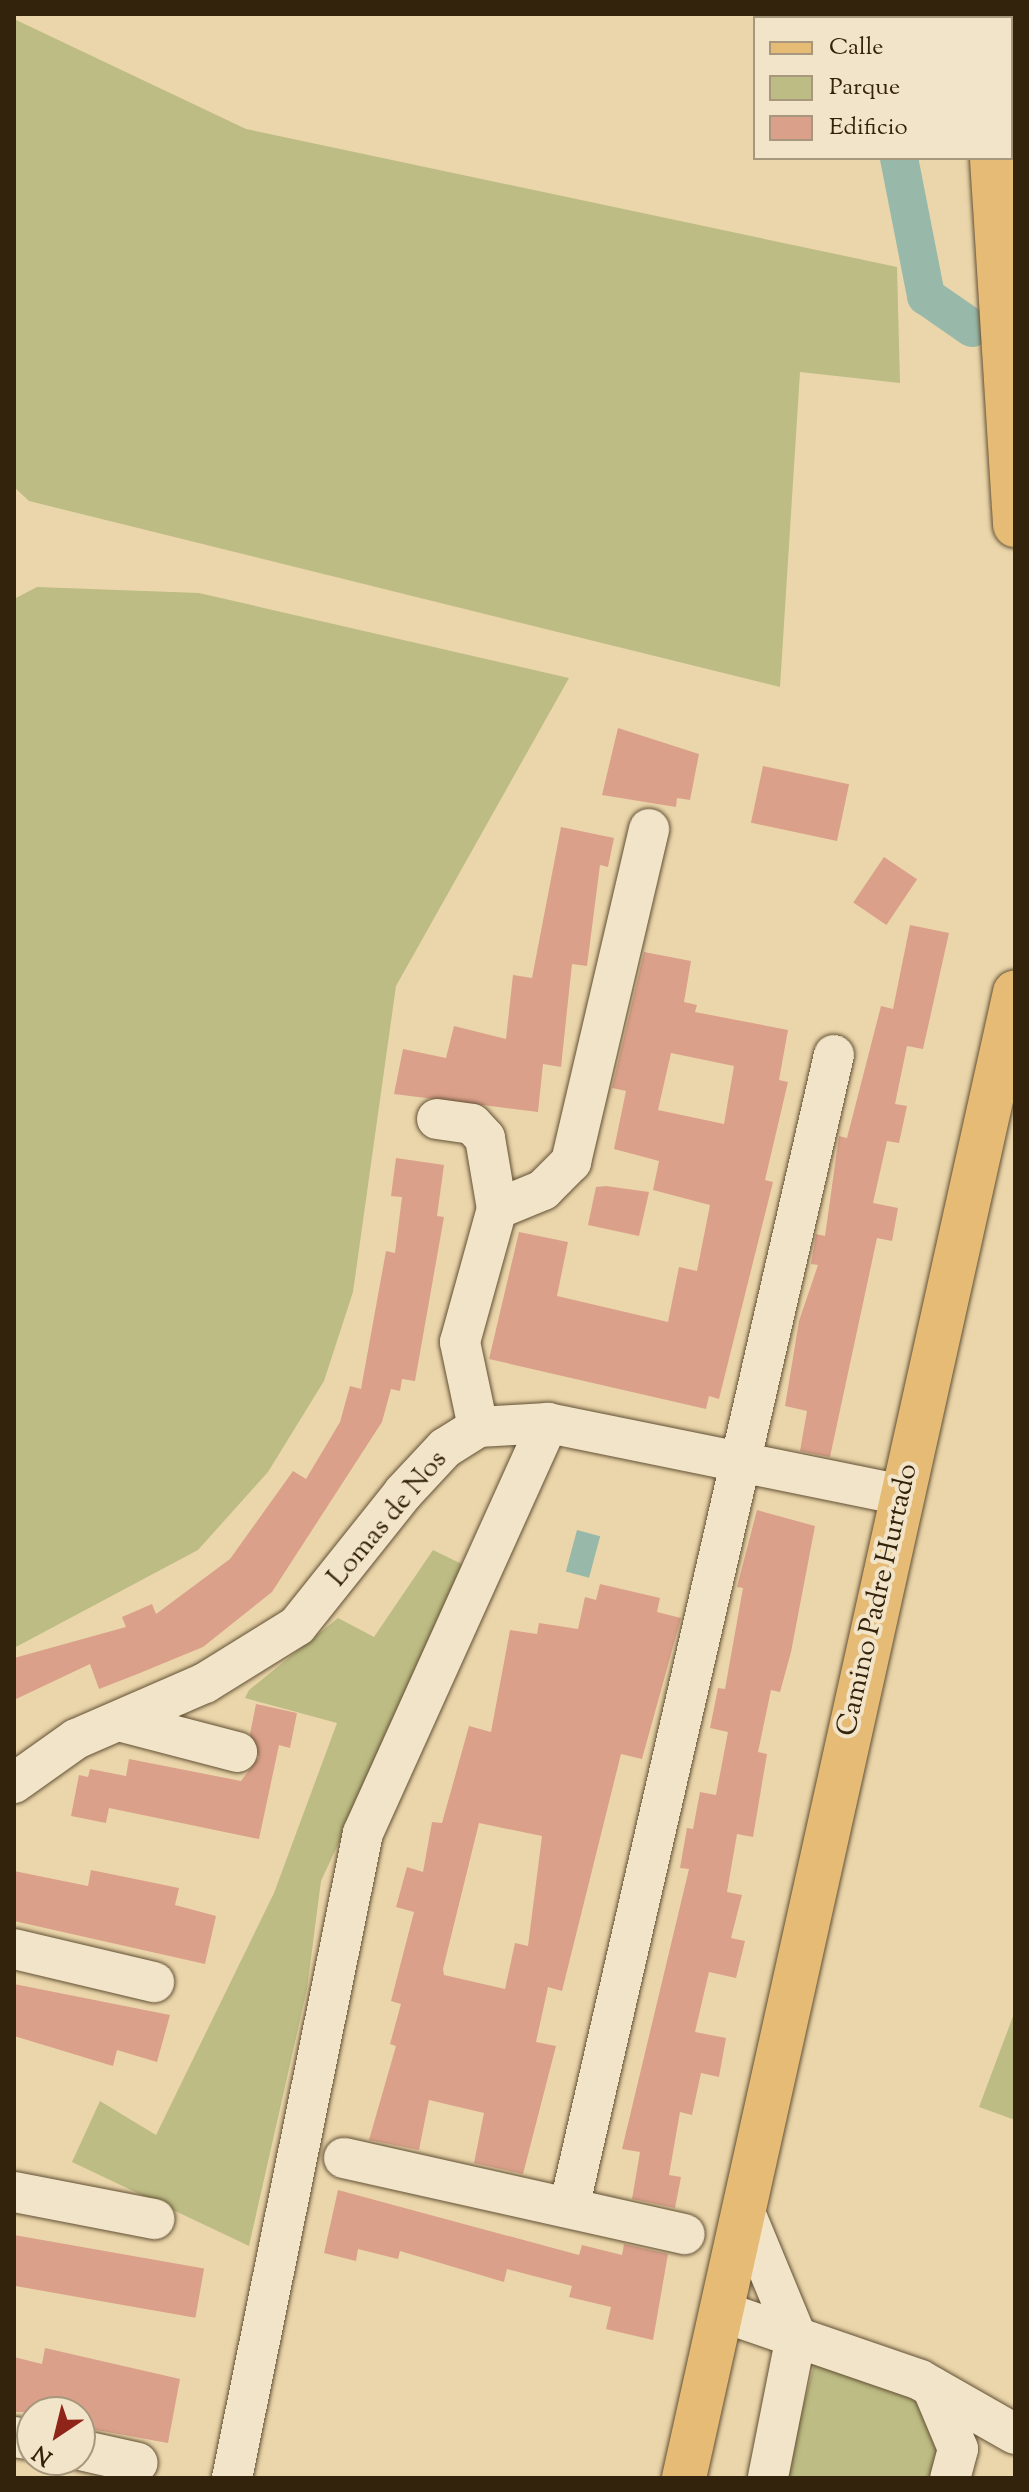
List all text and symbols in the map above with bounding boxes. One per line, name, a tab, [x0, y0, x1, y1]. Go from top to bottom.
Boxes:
legend	[753, 16, 1013, 160]
text: Calle	[829, 31, 883, 65]
text: Parque	[829, 71, 900, 105]
text: Edificio	[829, 111, 908, 145]
street label: Lomas de Nos	[321, 1444, 455, 1594]
street label: Camino Padre Hurtado	[830, 1461, 926, 1739]
north arrow	[16, 2396, 96, 2476]
text: N	[27, 2436, 60, 2472]

